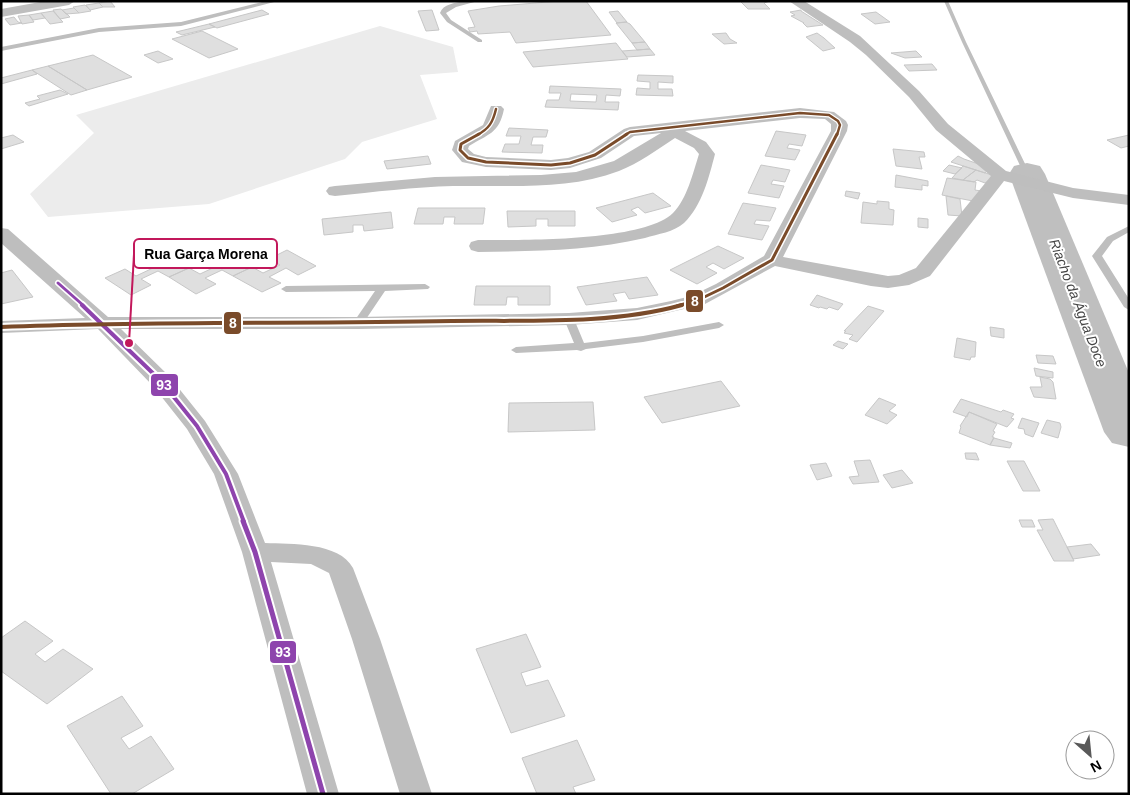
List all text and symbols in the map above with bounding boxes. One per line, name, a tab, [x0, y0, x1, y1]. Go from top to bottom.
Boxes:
water label: Riacho da Água Doce	[1046, 237, 1110, 370]
callout: Rua Garça Morena	[134, 239, 277, 268]
text: Rua Garça Morena	[144, 246, 268, 262]
line badge: 8	[685, 289, 704, 313]
text: 8	[691, 293, 699, 309]
line badge: 8	[223, 311, 242, 335]
text: 8	[229, 315, 237, 331]
line badge: 93	[150, 373, 179, 397]
text: 93	[156, 377, 172, 393]
line badge: 93	[269, 640, 297, 664]
text: 93	[275, 644, 291, 660]
north arrow	[1065, 730, 1115, 780]
text: N	[1088, 757, 1104, 776]

